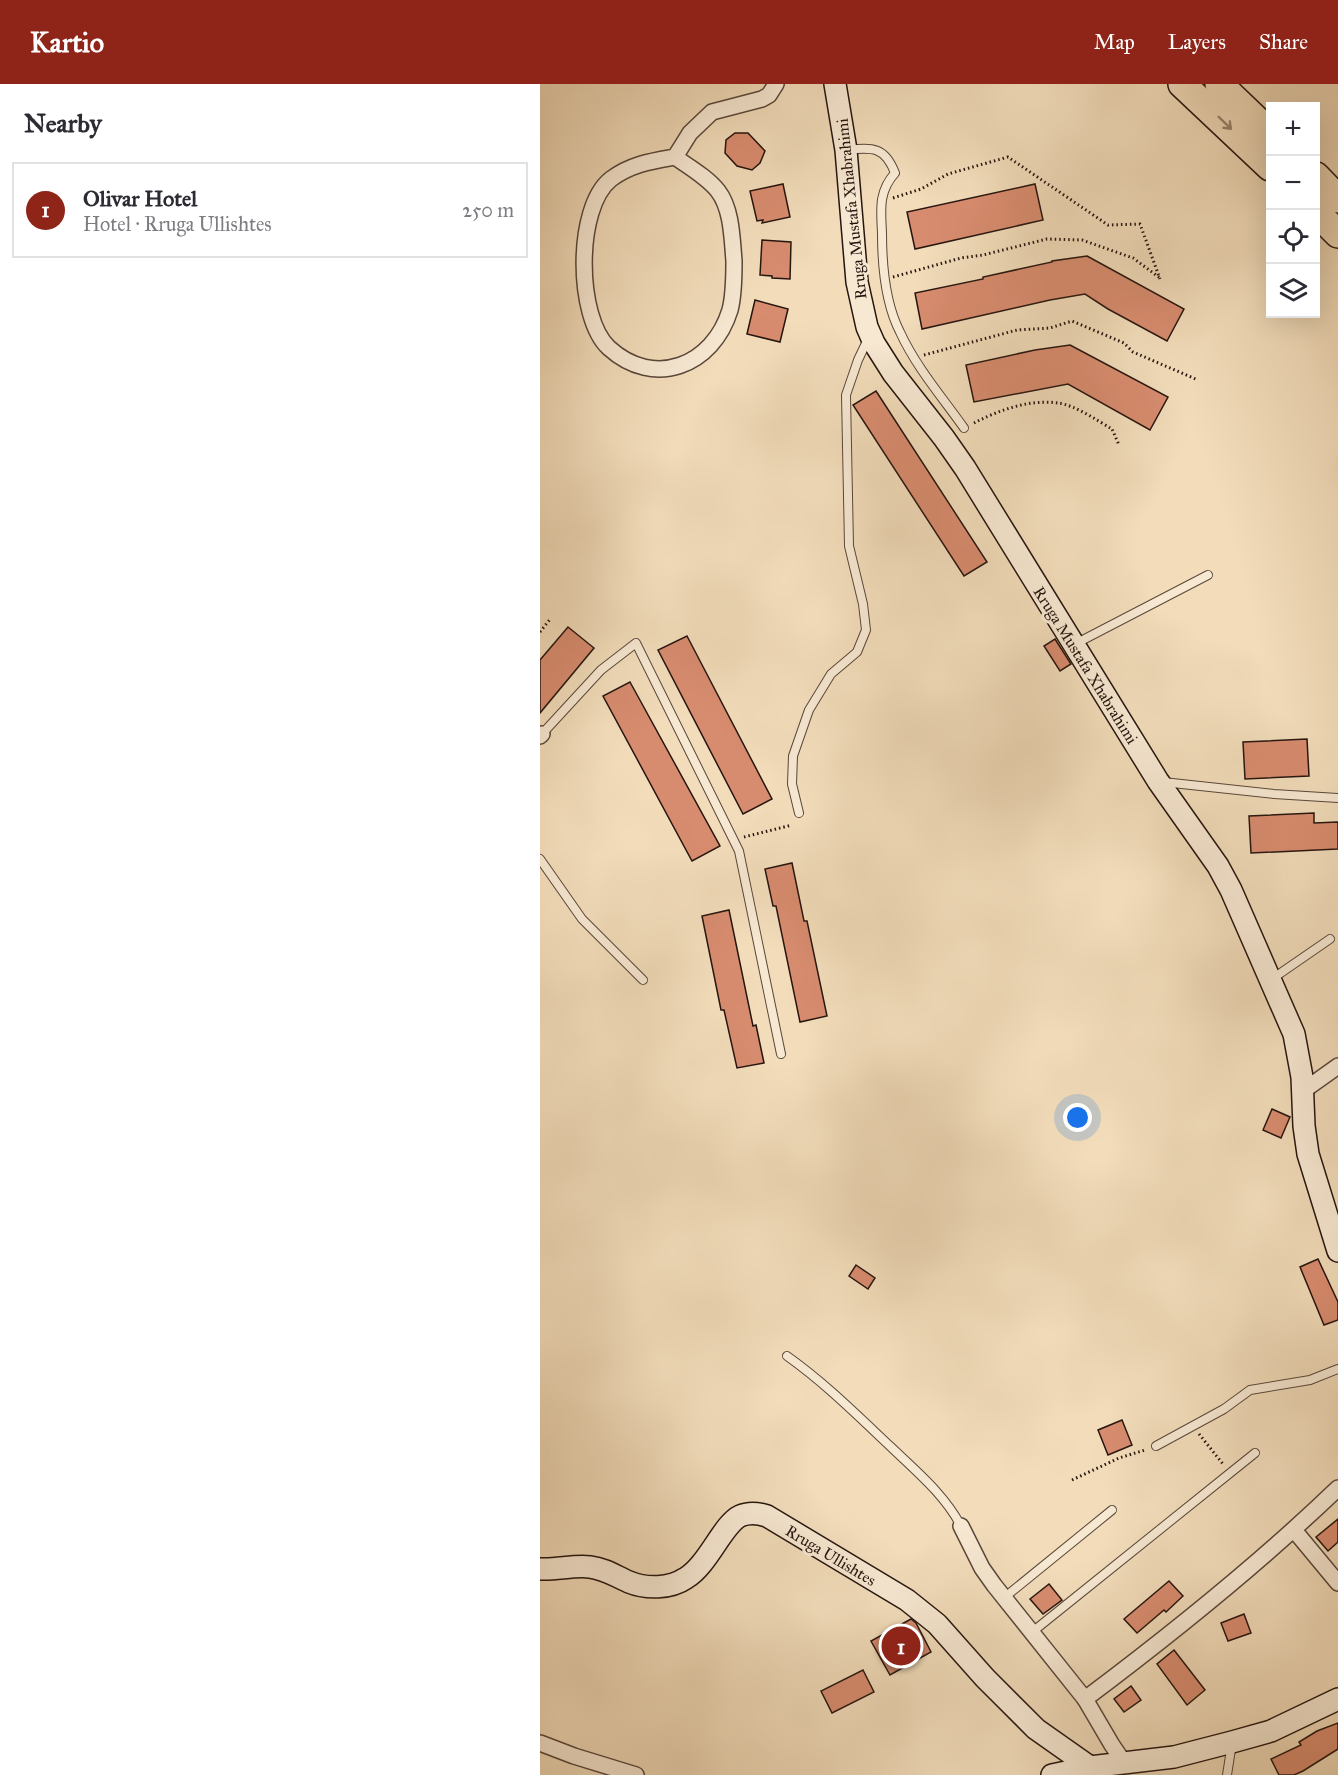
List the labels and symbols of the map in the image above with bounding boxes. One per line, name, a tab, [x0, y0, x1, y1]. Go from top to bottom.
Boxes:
one-way arrow	[1217, 116, 1232, 130]
street label: Rruga Mustafa Xhabrahimi	[832, 117, 871, 300]
street label: Rruga Mustafa Xhabrahimi	[1028, 583, 1142, 748]
your location	[1063, 1103, 1092, 1132]
street label: Rruga Ullishtes	[782, 1521, 880, 1591]
pin: 1	[882, 1624, 920, 1668]

